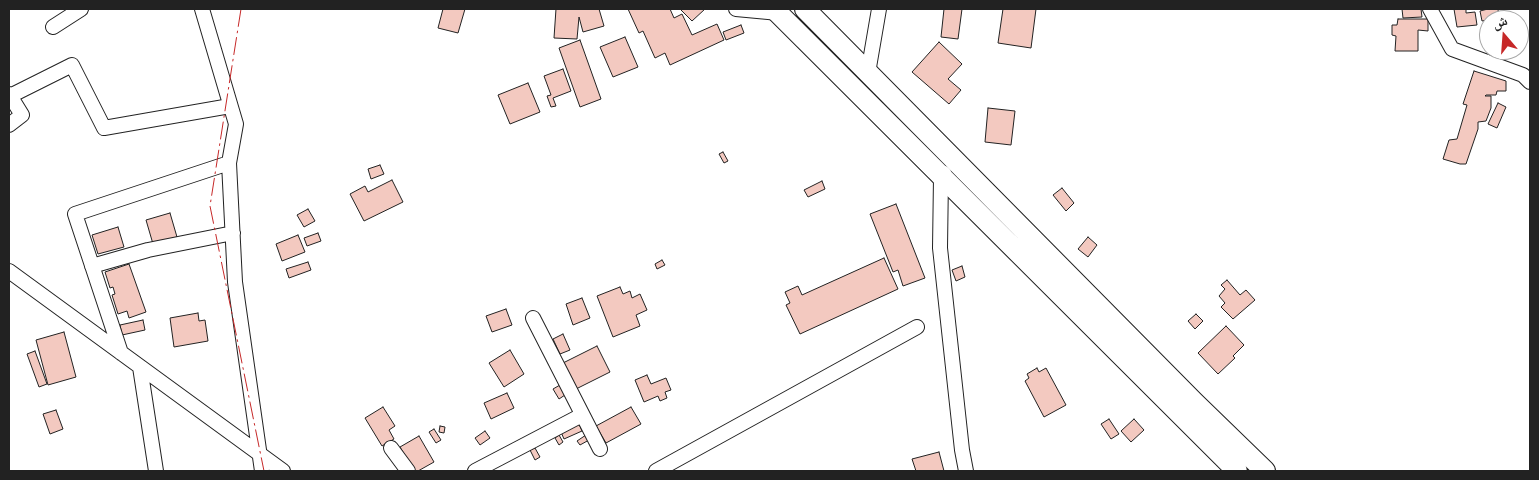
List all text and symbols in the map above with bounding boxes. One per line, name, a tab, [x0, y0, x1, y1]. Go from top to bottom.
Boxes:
north arrow	[1479, 10, 1529, 60]
text: ش	[1490, 11, 1510, 33]

